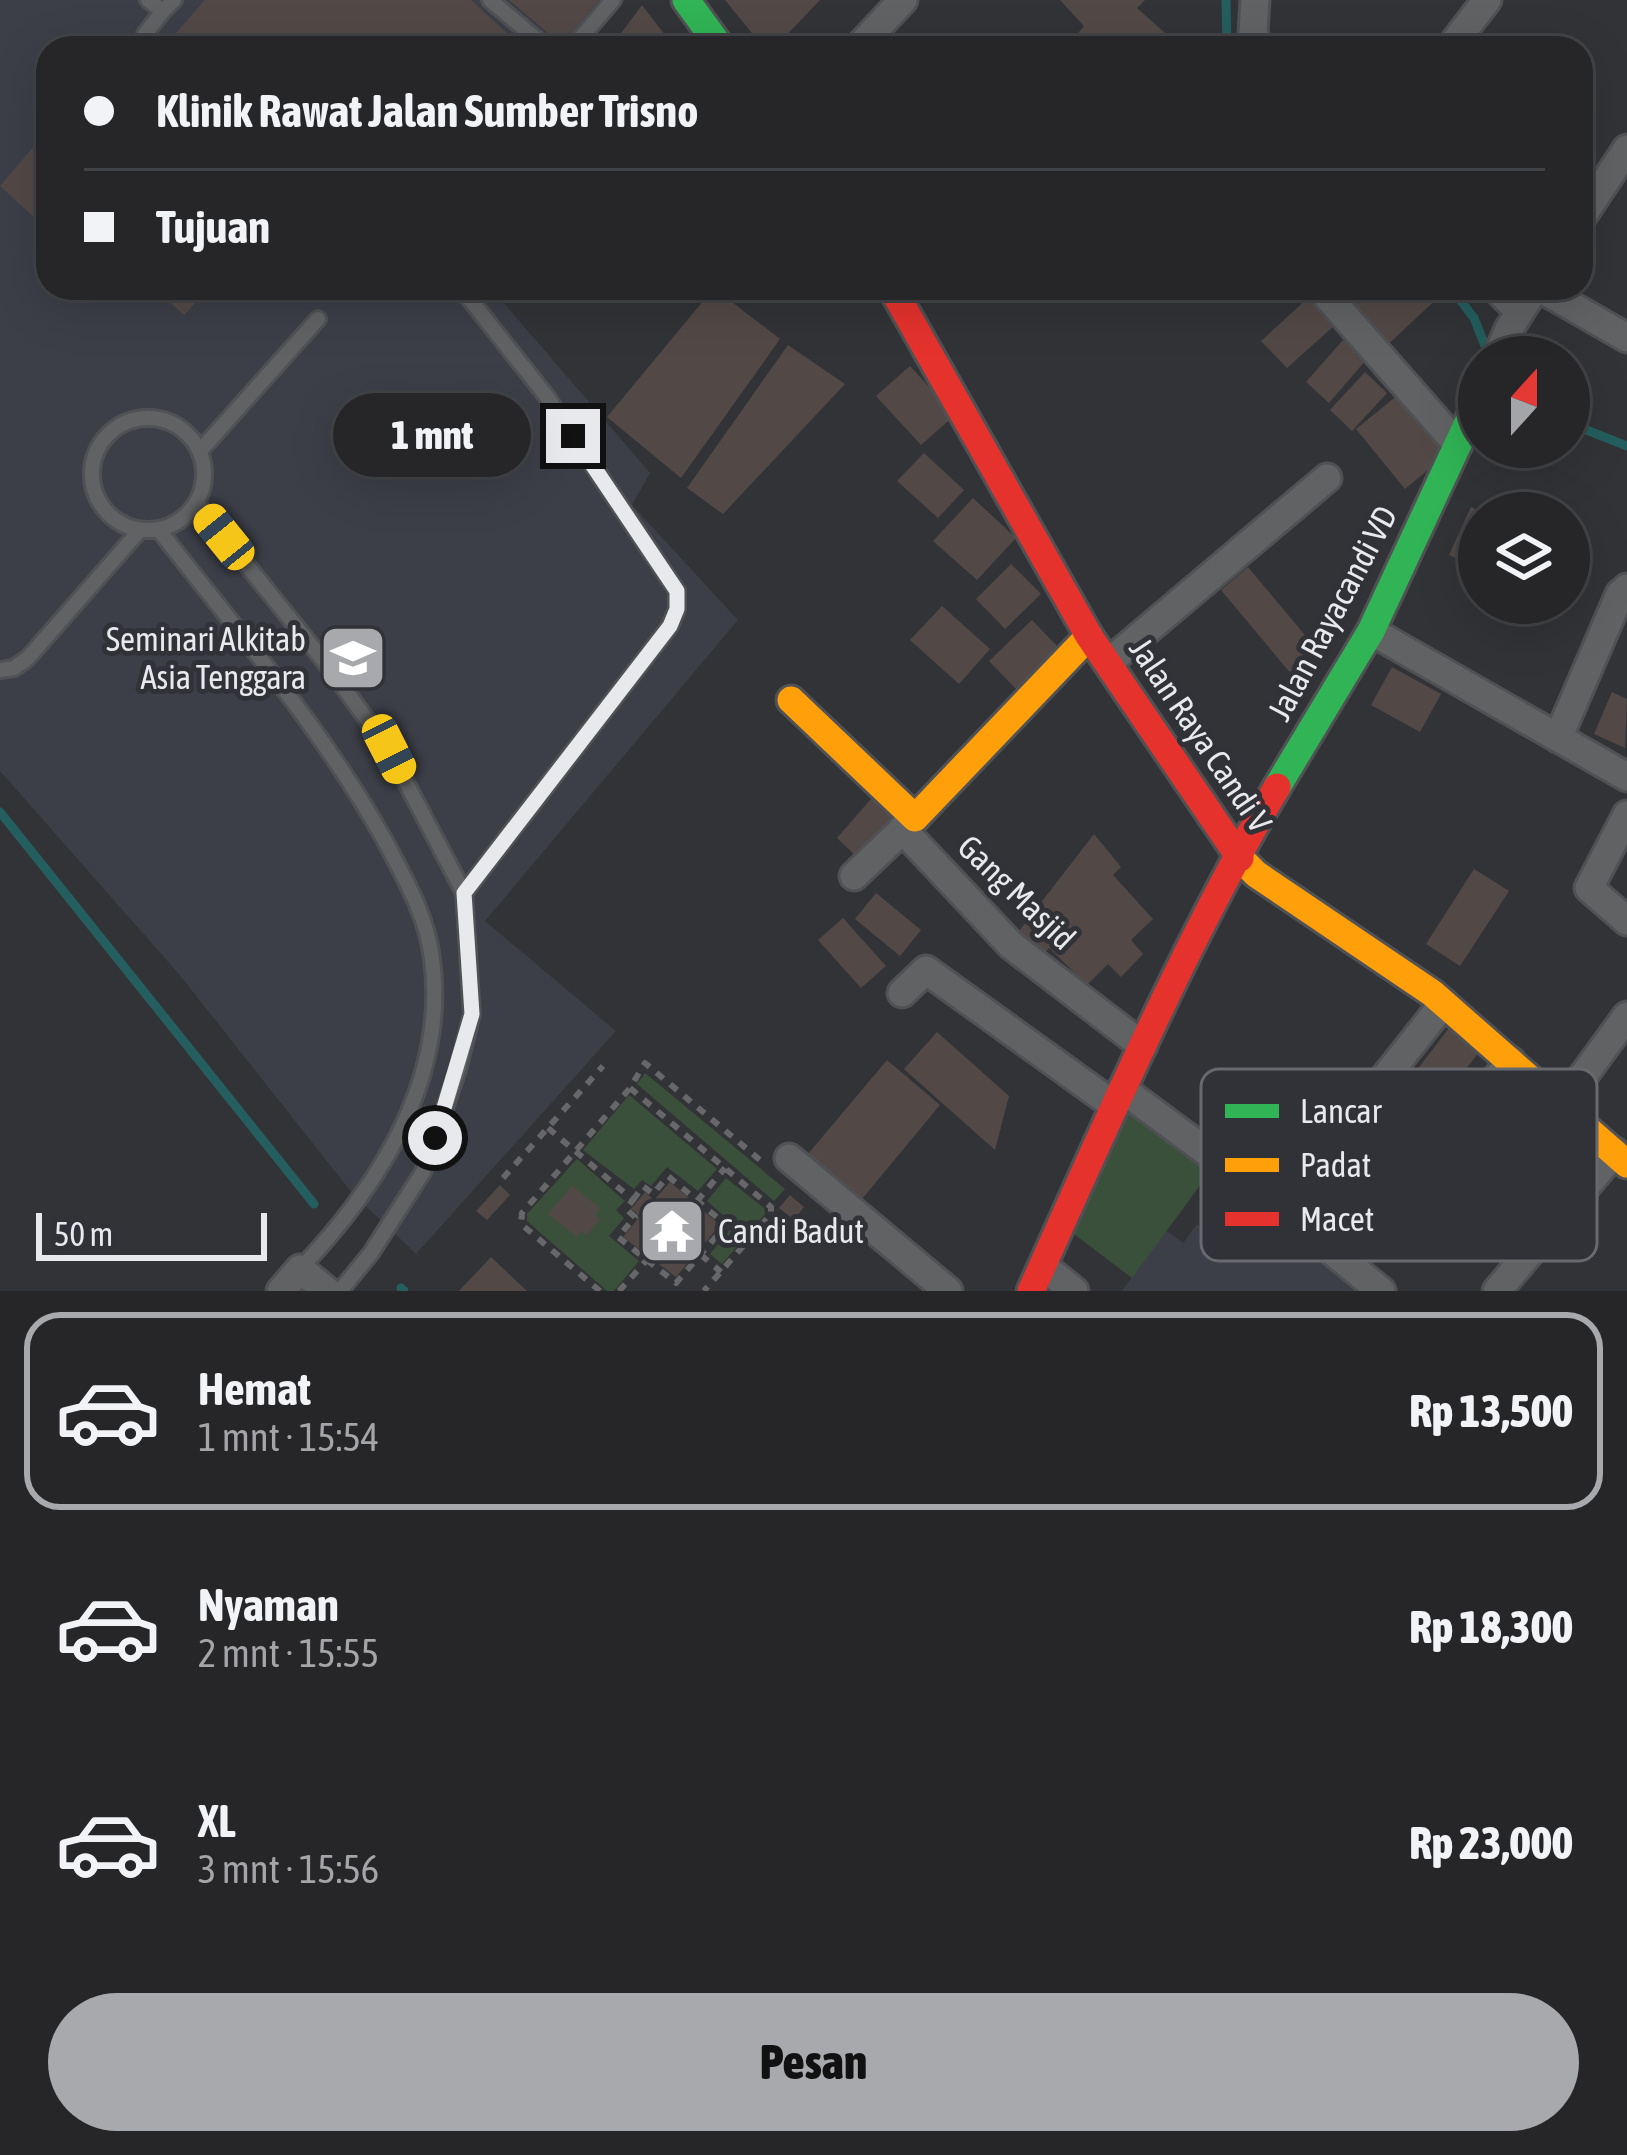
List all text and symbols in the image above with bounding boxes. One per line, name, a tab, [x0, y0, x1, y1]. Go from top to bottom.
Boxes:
text: Klinik Rawat Jalan Sumber Trisno	[156, 85, 698, 137]
text: Tujuan	[156, 201, 270, 253]
north arrow	[1458, 336, 1590, 468]
map controls	[1458, 336, 1590, 624]
callout: 1 mnt	[333, 394, 531, 478]
route end	[546, 409, 600, 463]
text: 1 mnt	[391, 413, 473, 457]
button: layers	[1458, 492, 1590, 624]
car	[187, 498, 261, 576]
street label: Jalan Rayacandi VD	[1260, 499, 1404, 727]
place label: Seminari Alkitab Asia Tenggara	[106, 620, 306, 696]
school or university icon: Seminari Alkitab Asia Tenggara	[318, 623, 388, 693]
street label: Jalan Raya Candi V	[1122, 631, 1280, 840]
car	[357, 709, 421, 789]
street label: Gang Masjid	[951, 827, 1083, 957]
legend	[1201, 1069, 1597, 1261]
text: Lancar	[1300, 1092, 1383, 1130]
route start	[408, 1111, 462, 1165]
text: Padat	[1300, 1146, 1371, 1184]
temple icon: Candi Badut	[637, 1196, 707, 1266]
text: Macet	[1300, 1200, 1374, 1238]
scale bar	[36, 1207, 267, 1260]
place label: Candi Badut	[718, 1212, 864, 1250]
text: 50 m	[54, 1215, 113, 1253]
icon: car	[54, 1357, 162, 1465]
text: Hemat	[198, 1363, 311, 1415]
text: Rp 13,500	[1409, 1385, 1573, 1437]
text: 1 mnt · 15:54	[198, 1415, 379, 1459]
icon: car	[54, 1573, 162, 1681]
text: Nyaman	[198, 1579, 339, 1631]
text: Rp 18,300	[1409, 1601, 1573, 1653]
text: 2 mnt · 15:55	[198, 1631, 379, 1675]
icon: car	[54, 1789, 162, 1897]
text: XL	[198, 1795, 236, 1847]
text: Rp 23,000	[1409, 1817, 1573, 1869]
text: 3 mnt · 15:56	[198, 1847, 379, 1891]
button: Pesan	[48, 1993, 1579, 2131]

